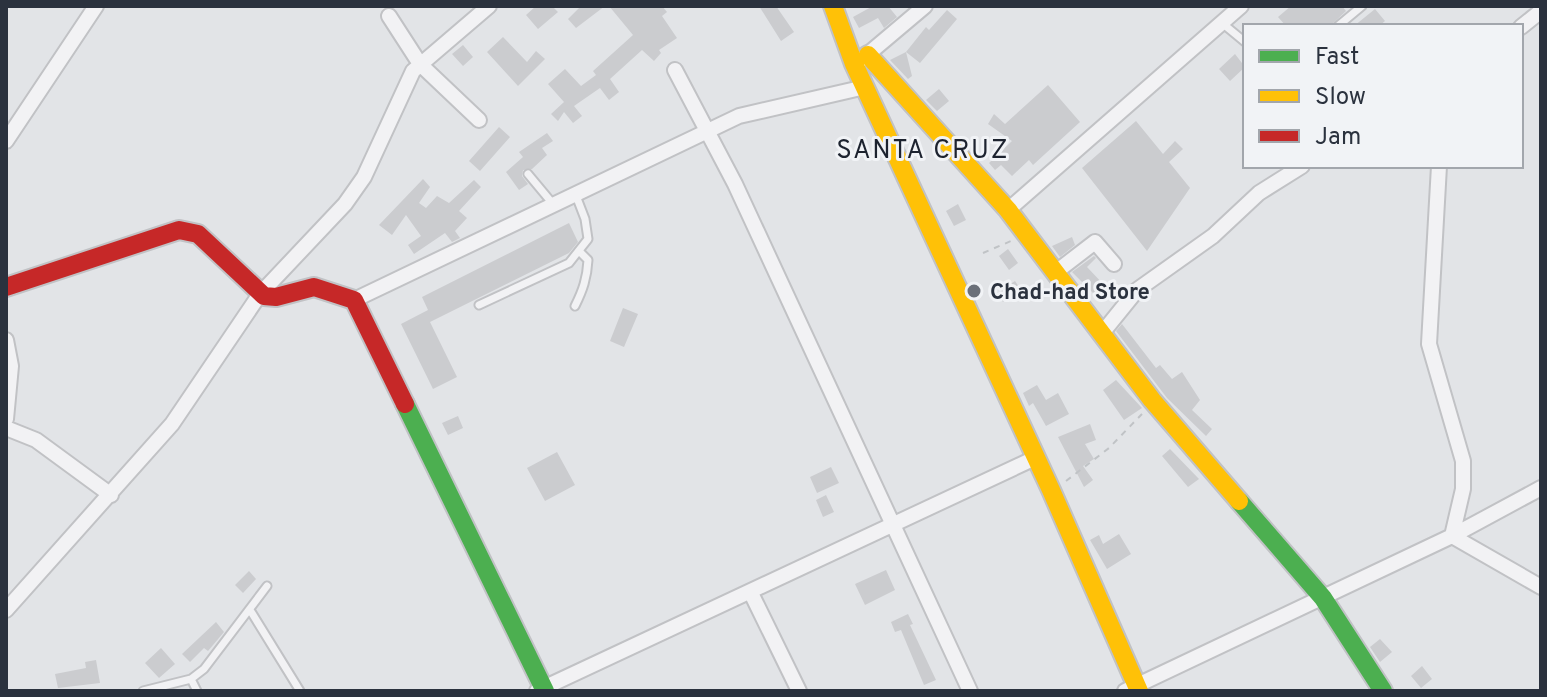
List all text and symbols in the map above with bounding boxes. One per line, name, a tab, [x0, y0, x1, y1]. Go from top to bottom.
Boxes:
legend	[1243, 24, 1523, 168]
text: Fast	[1315, 43, 1359, 73]
text: Slow	[1315, 83, 1366, 113]
text: Jam	[1315, 123, 1361, 153]
district label: SANTA CRUZ	[836, 135, 1010, 168]
place label: Chad-had Store	[990, 280, 1150, 307]
marker: Chad-had Store	[965, 282, 983, 300]

